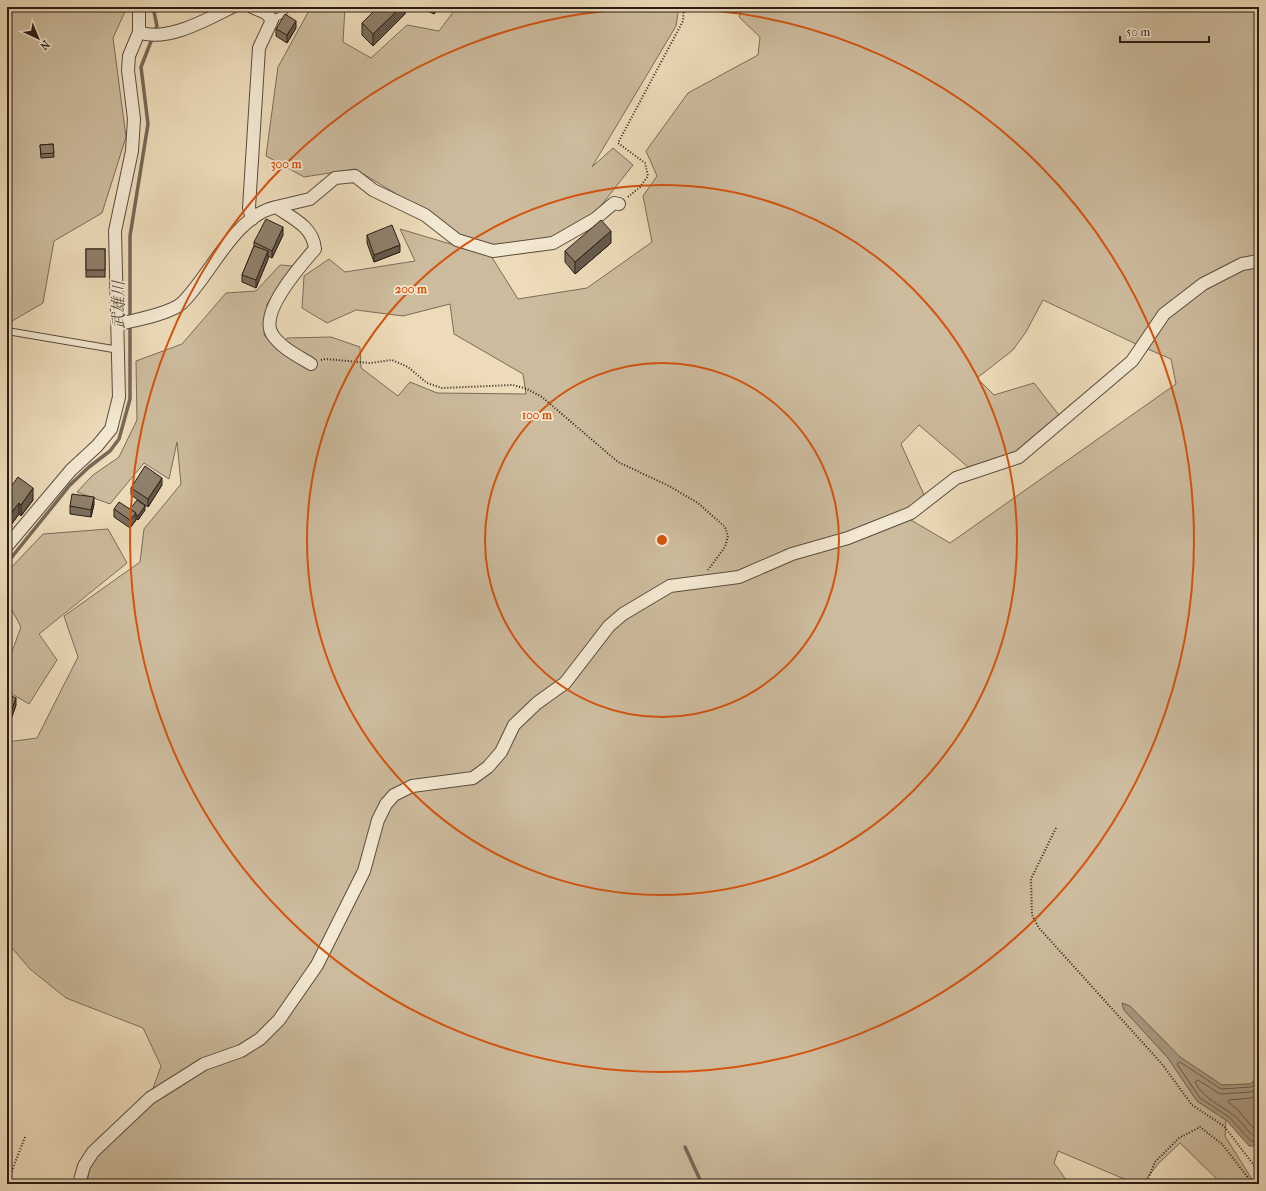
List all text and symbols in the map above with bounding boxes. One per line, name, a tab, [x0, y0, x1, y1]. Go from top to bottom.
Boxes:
north arrow	[18, 18, 58, 58]
scale bar	[1120, 18, 1209, 44]
text: 50 m	[1126, 25, 1150, 39]
text: N	[37, 37, 52, 53]
text: 300 m	[271, 157, 302, 172]
water label: 武雄川	[109, 279, 128, 329]
text: 200 m	[395, 282, 428, 296]
text: 100 m	[522, 408, 553, 422]
centre of rings	[655, 533, 669, 547]

